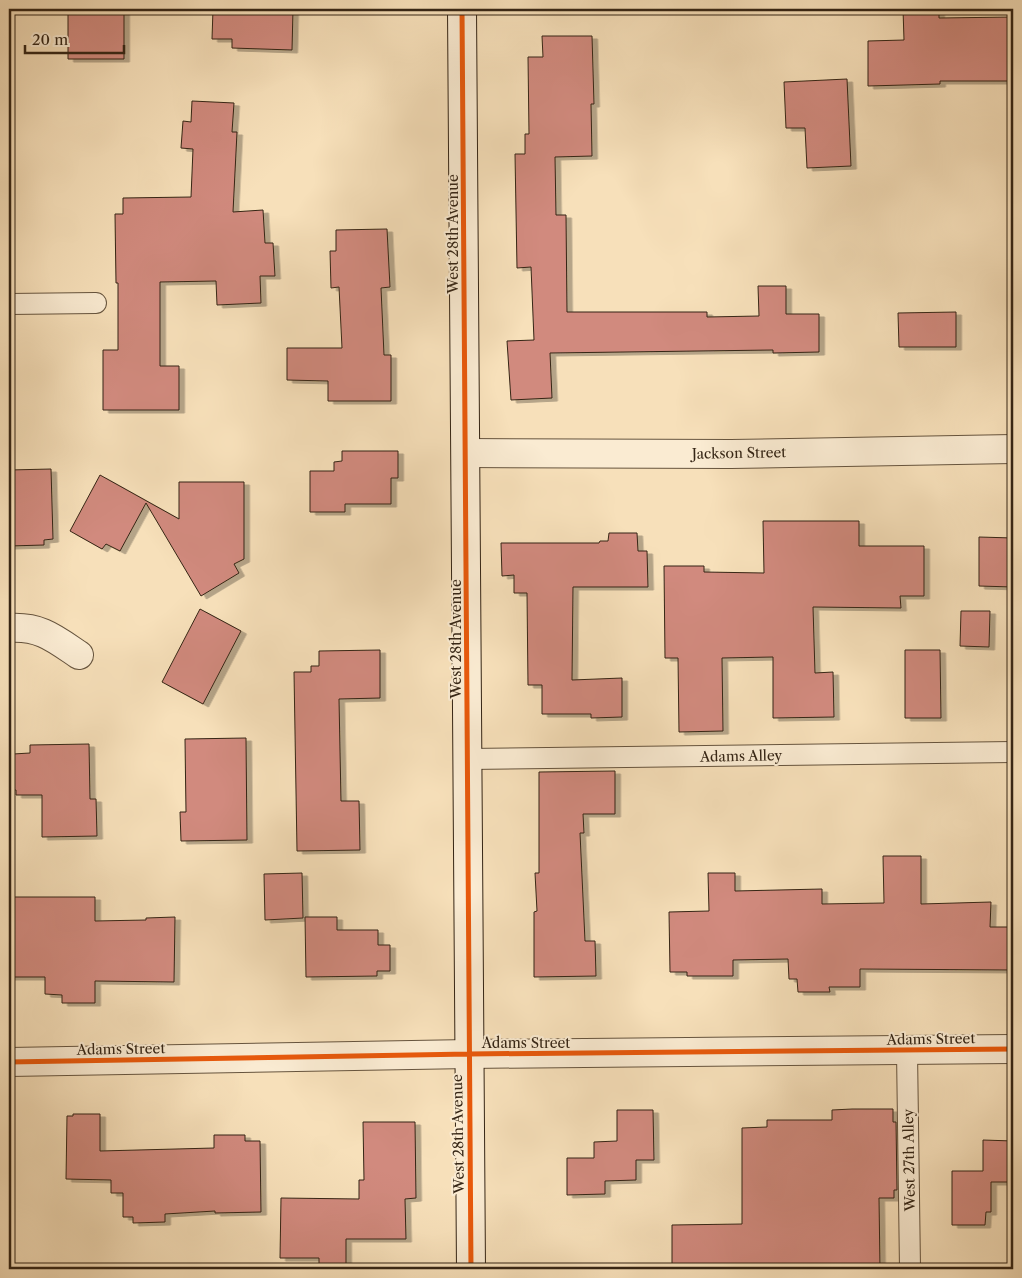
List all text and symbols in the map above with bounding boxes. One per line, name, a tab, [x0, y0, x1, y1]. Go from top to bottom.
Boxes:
scale bar	[25, 22, 124, 54]
text: 20 m	[32, 30, 68, 49]
street label: West 28th Avenue	[444, 174, 462, 295]
street label: Jackson Street	[690, 443, 786, 463]
street label: West 28th Avenue	[447, 579, 465, 700]
street label: Adams Alley	[699, 746, 783, 766]
street label: Adams Street	[886, 1029, 976, 1049]
street label: Adams Street	[481, 1034, 570, 1052]
street label: Adams Street	[76, 1039, 166, 1059]
street label: West 28th Avenue	[448, 1074, 468, 1195]
street label: West 27th Alley	[899, 1108, 919, 1212]

